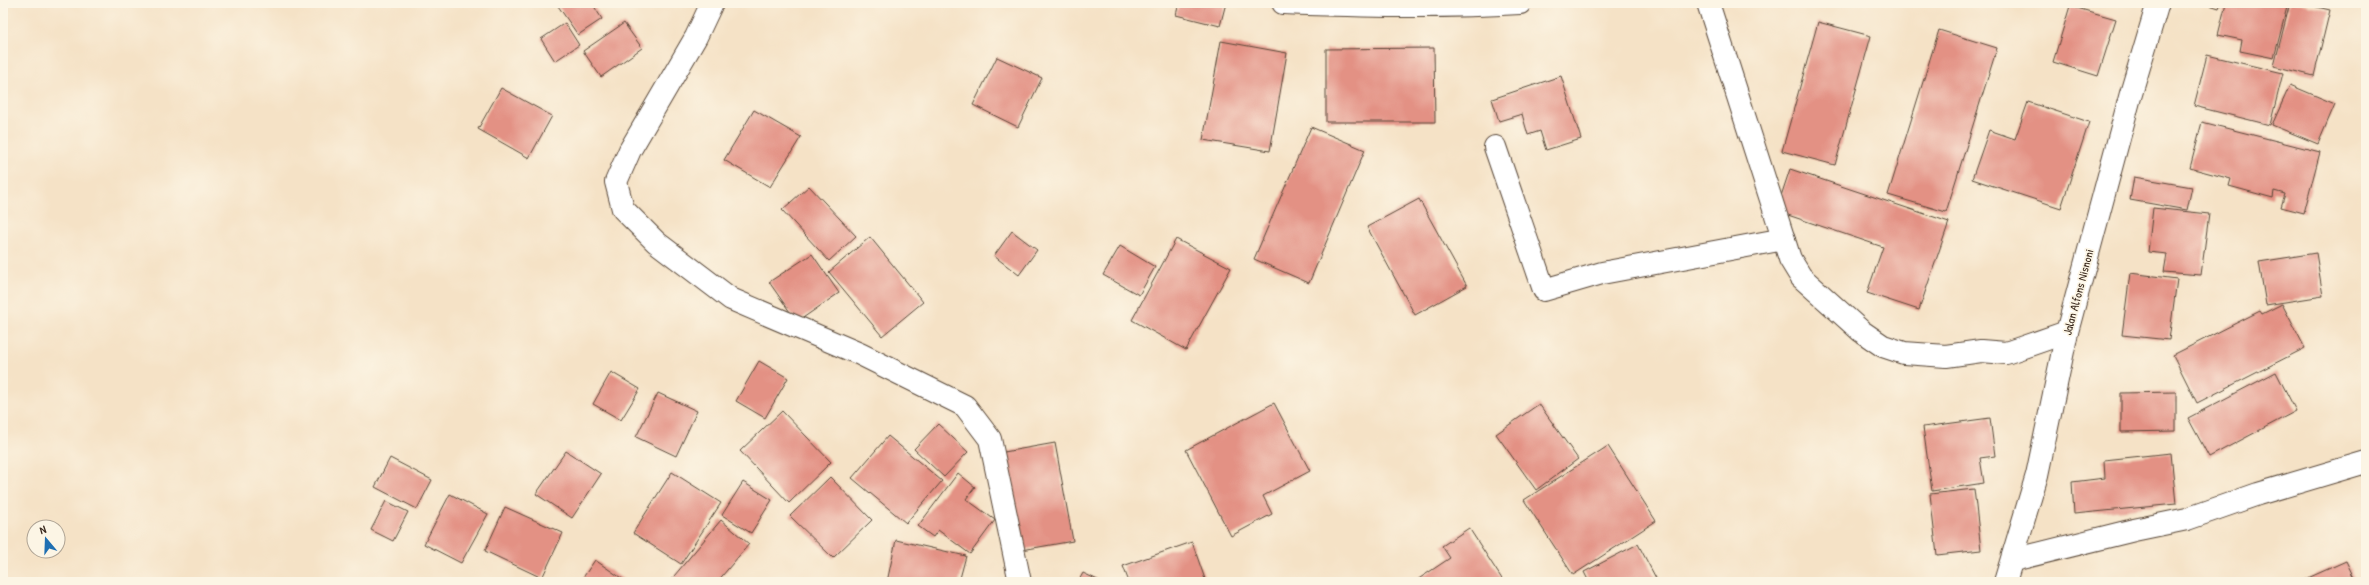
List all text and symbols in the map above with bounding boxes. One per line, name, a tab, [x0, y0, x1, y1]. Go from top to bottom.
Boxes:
street label: Jalan Alfons Nisnoni	[2058, 247, 2098, 337]
north arrow	[26, 519, 66, 559]
text: N	[38, 522, 48, 537]

